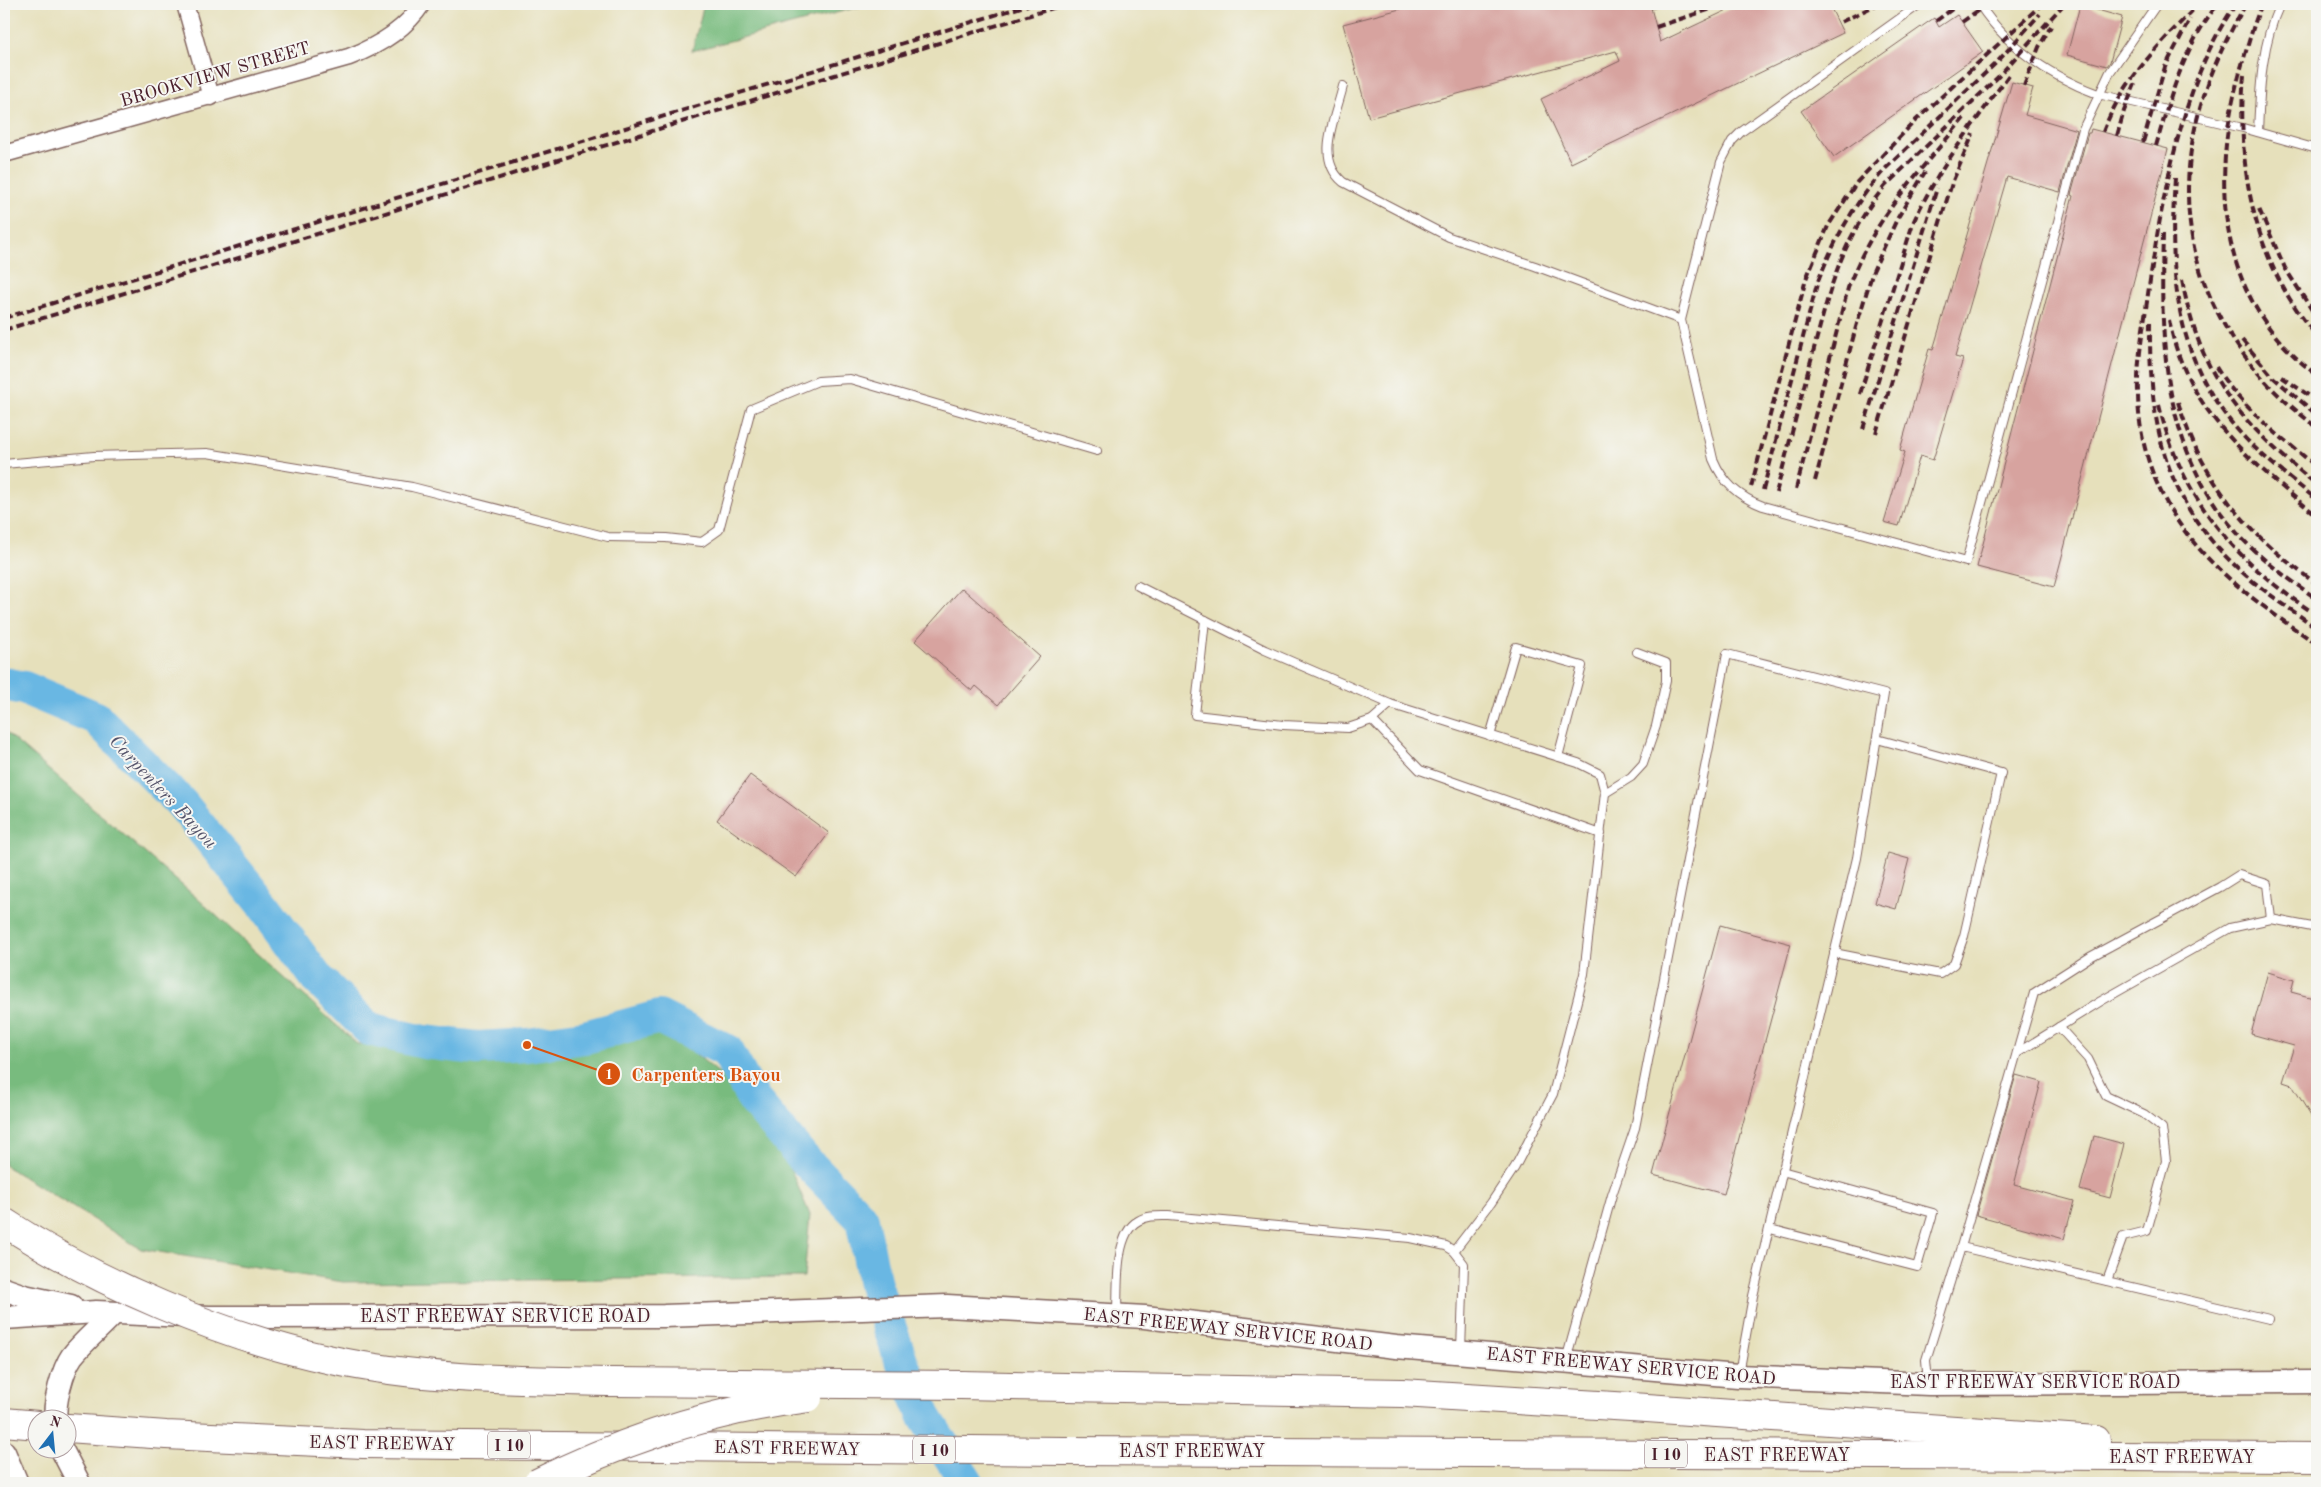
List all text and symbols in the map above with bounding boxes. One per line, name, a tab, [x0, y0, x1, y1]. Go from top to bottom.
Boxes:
street label: BROOKVIEW STREET	[118, 39, 312, 111]
water label: Carpenters Bayou	[105, 732, 220, 853]
callout: Carpenters Bayou	[596, 1057, 791, 1091]
text: Carpenters Bayou	[631, 1067, 781, 1086]
text: 1	[605, 1068, 613, 1083]
street label: EAST FREEWAY SERVICE ROAD	[1082, 1306, 1373, 1354]
street label: EAST FREEWAY SERVICE ROAD	[360, 1308, 650, 1326]
street label: EAST FREEWAY SERVICE ROAD	[1485, 1345, 1776, 1389]
street label: EAST FREEWAY SERVICE ROAD	[1890, 1374, 2180, 1392]
north arrow	[28, 1410, 78, 1460]
text: N	[48, 1414, 63, 1431]
road number: I 10	[488, 1432, 530, 1458]
street label: EAST FREEWAY	[309, 1434, 455, 1454]
road number: I 10	[913, 1436, 955, 1464]
street label: EAST FREEWAY	[714, 1439, 860, 1459]
road number: I 10	[1645, 1440, 1687, 1468]
street label: EAST FREEWAY	[1119, 1443, 1265, 1461]
street label: EAST FREEWAY	[1704, 1447, 1850, 1465]
street label: EAST FREEWAY	[2109, 1449, 2255, 1467]

